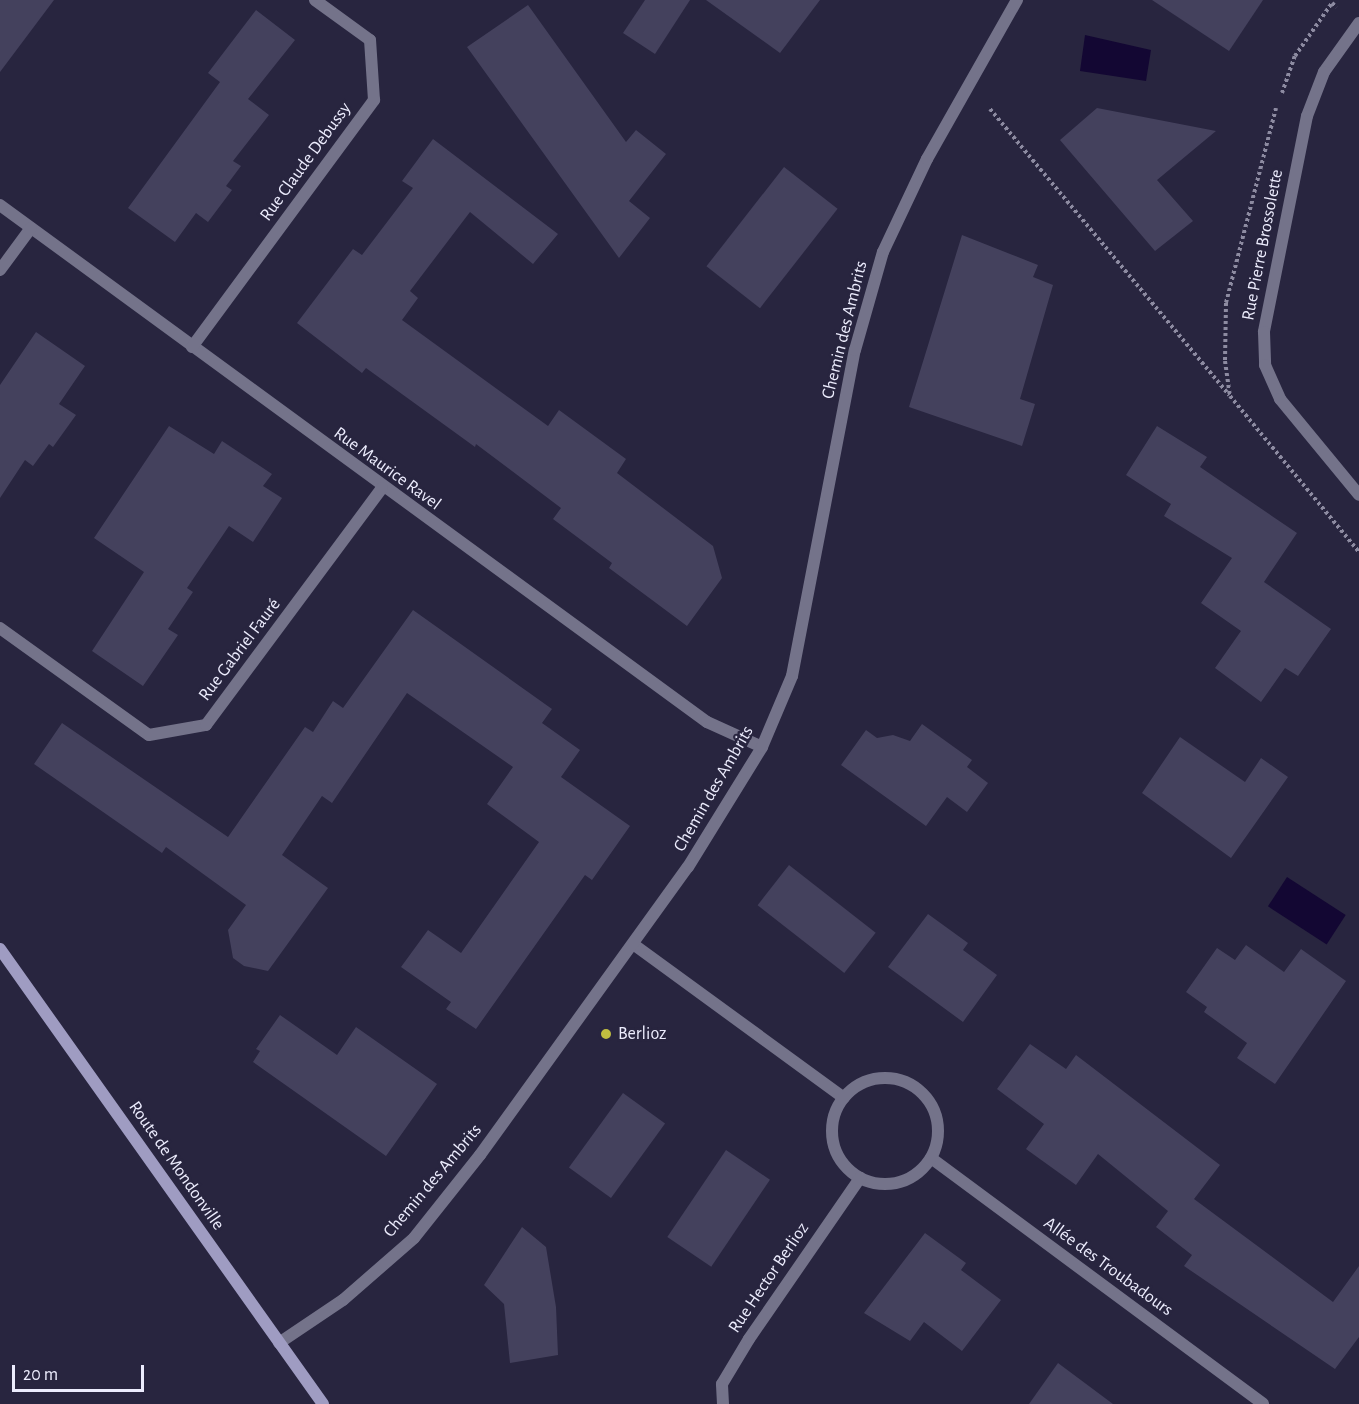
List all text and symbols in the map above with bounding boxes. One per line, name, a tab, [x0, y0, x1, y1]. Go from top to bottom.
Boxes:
street label: Rue Claude Debussy	[256, 98, 356, 226]
street label: Rue Pierre Brossolette	[1238, 168, 1288, 322]
street label: Chemin des Ambrits	[817, 259, 873, 401]
street label: Rue Maurice Ravel	[329, 423, 445, 515]
street label: Rue Gabriel Fauré	[194, 595, 286, 705]
street label: Chemin des Ambrits	[669, 722, 759, 856]
place label: Berlioz	[618, 1023, 666, 1045]
marker: Berlioz	[599, 1027, 613, 1041]
street label: Route de Mondonville	[123, 1097, 229, 1235]
street label: Chemin des Ambrits	[379, 1120, 487, 1242]
street label: Allée des Troubadours	[1039, 1213, 1177, 1321]
street label: Rue Hector Berlioz	[724, 1219, 814, 1337]
scale bar	[15, 1353, 147, 1391]
text: 20 m	[23, 1366, 58, 1384]

